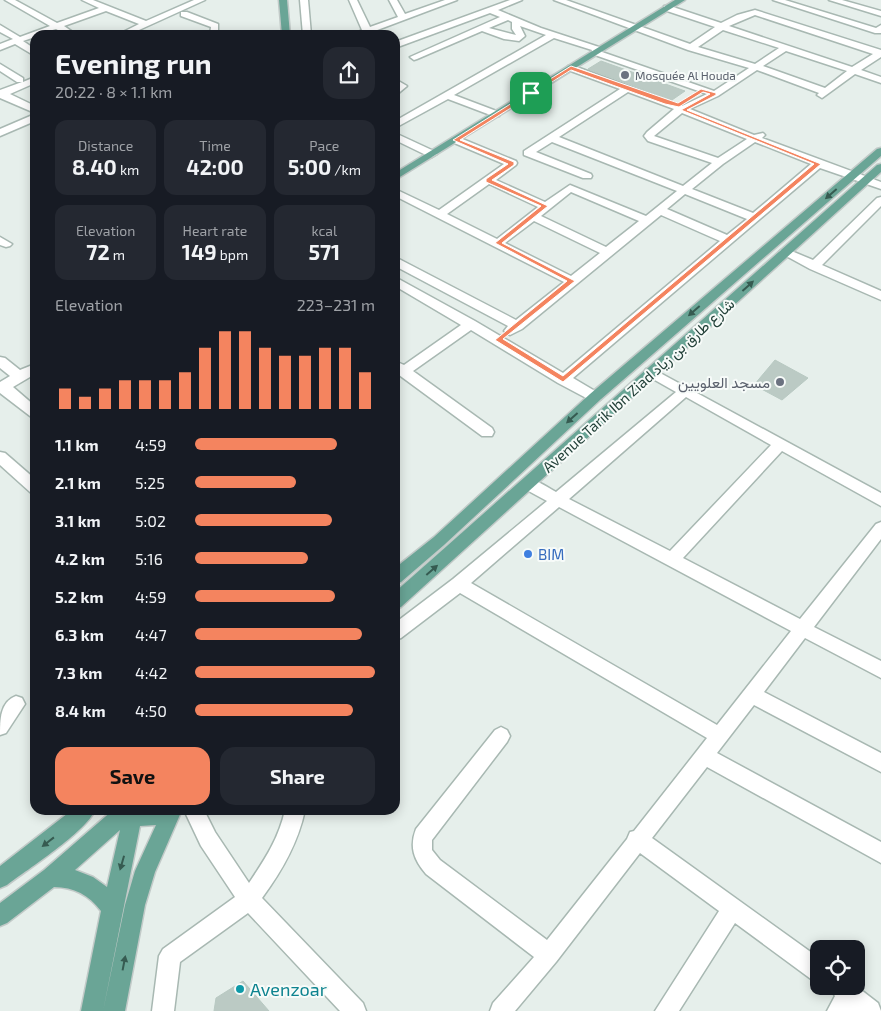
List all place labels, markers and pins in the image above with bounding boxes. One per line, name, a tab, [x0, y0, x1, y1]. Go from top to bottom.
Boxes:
place label: Mosquée Al Houda	[635, 68, 736, 82]
marker: Mosquée Al Houda	[619, 69, 631, 81]
pin	[510, 72, 552, 114]
place label: مسجد العلويين	[678, 373, 770, 393]
marker: مسجد العلويين	[774, 376, 786, 388]
place label: BIM	[538, 545, 564, 563]
marker: BIM	[522, 548, 534, 560]
place label: Avenzoar	[250, 978, 327, 1000]
marker: Avenzoar	[234, 983, 246, 995]

